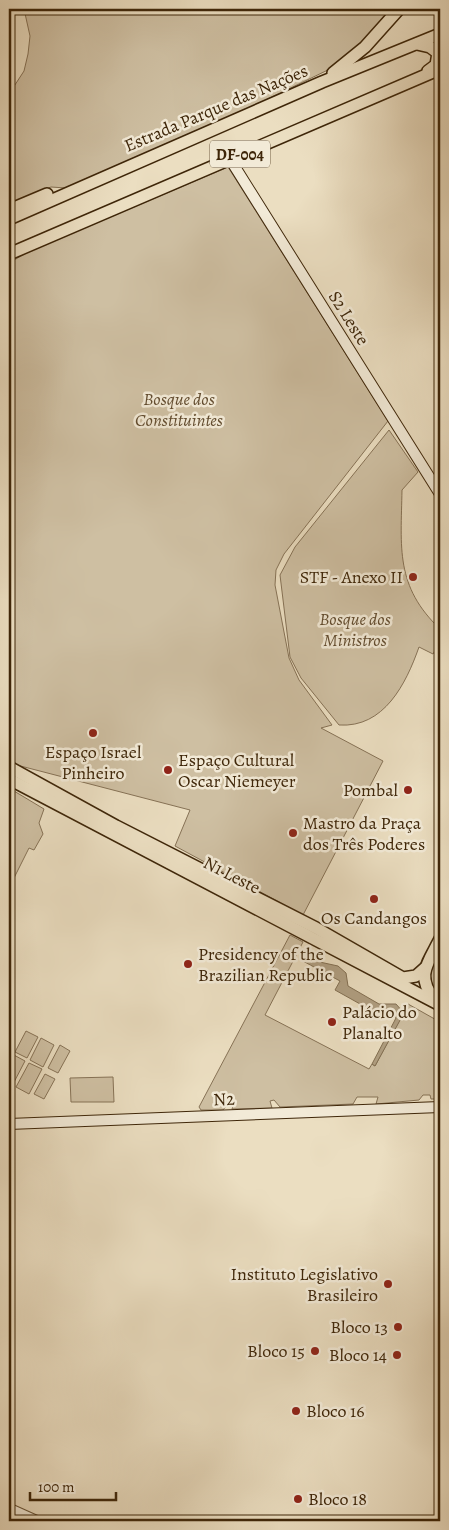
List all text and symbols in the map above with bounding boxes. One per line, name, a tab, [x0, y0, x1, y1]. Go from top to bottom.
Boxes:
street label: Estrada Parque das Nações	[121, 58, 311, 158]
road number: DF-004	[210, 140, 270, 168]
street label: S2 Leste	[323, 286, 375, 350]
park label: Bosque dos Constituintes	[135, 387, 223, 432]
place label: STF - Anexo II	[300, 565, 403, 589]
marker: STF - Anexo II	[407, 571, 419, 583]
park label: Bosque dos Ministros	[319, 607, 391, 652]
marker: Espaço Israel Pinheiro	[87, 727, 99, 739]
place label: Espaço Israel Pinheiro	[45, 740, 142, 785]
place label: Espaço Cultural Oscar Niemeyer	[178, 748, 296, 793]
marker: Espaço Cultural Oscar Niemeyer	[162, 764, 174, 776]
place label: Pombal	[343, 778, 399, 802]
marker: Pombal	[402, 784, 414, 796]
place label: Mastro da Praça dos Três Poderes	[303, 811, 425, 856]
marker: Mastro da Praça dos Três Poderes	[287, 827, 299, 839]
street label: N1 Leste	[199, 850, 265, 900]
marker: Os Candangos	[368, 893, 380, 905]
place label: Os Candangos	[321, 906, 427, 930]
place label: Presidency of the Brazilian Republic	[198, 942, 332, 987]
marker: Presidency of the Brazilian Republic	[182, 958, 194, 970]
place label: Palácio do Planalto	[342, 1000, 417, 1045]
marker: Palácio do Planalto	[326, 1016, 338, 1028]
street label: N2	[213, 1086, 236, 1112]
place label: Instituto Legislativo Brasileiro	[231, 1262, 378, 1307]
marker: Instituto Legislativo Brasileiro	[382, 1278, 394, 1290]
place label: Bloco 13	[330, 1315, 388, 1339]
marker: Bloco 13	[392, 1321, 404, 1333]
place label: Bloco 15	[247, 1339, 305, 1363]
place label: Bloco 14	[329, 1343, 387, 1367]
marker: Bloco 15	[309, 1345, 321, 1357]
marker: Bloco 14	[391, 1349, 403, 1361]
place label: Bloco 16	[306, 1399, 364, 1423]
marker: Bloco 16	[290, 1405, 302, 1417]
scale bar	[30, 1470, 116, 1502]
text: 100 m	[38, 1477, 75, 1497]
place label: Bloco 18	[308, 1487, 367, 1511]
marker: Bloco 18	[292, 1493, 304, 1505]

